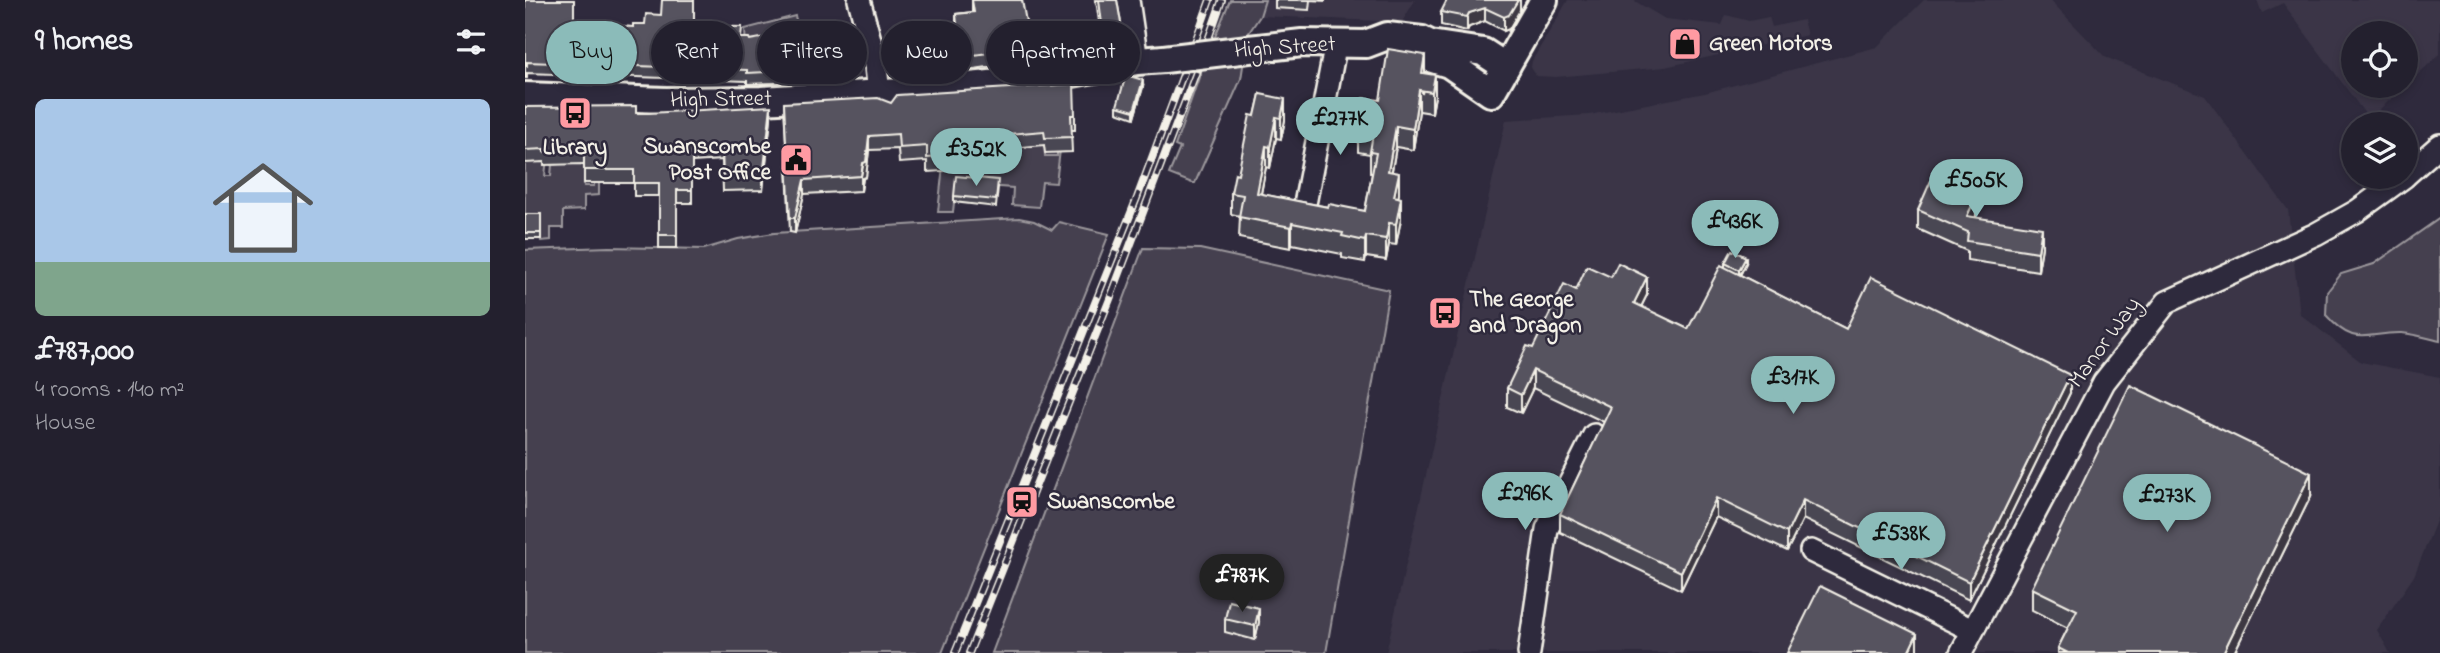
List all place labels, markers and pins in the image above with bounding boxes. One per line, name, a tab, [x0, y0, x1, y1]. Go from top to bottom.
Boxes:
shop icon: Green Motors	[1666, 25, 1704, 63]
place label: Green Motors	[1709, 28, 1833, 61]
bus stop icon: Library	[556, 94, 594, 132]
pin: £277K	[1291, 97, 1389, 157]
pin: £352K	[927, 128, 1025, 188]
place label: Swanscombe Post Office	[643, 131, 772, 190]
place label: Library	[543, 132, 607, 167]
public building icon: Swanscombe Post Office	[777, 141, 815, 179]
pin: £505K	[1927, 160, 2025, 219]
pin: £436K	[1686, 201, 1784, 260]
place label: The George and Dragon	[1469, 284, 1582, 345]
bus stop icon: The George and Dragon	[1426, 294, 1464, 332]
pin: £317K	[1744, 356, 1842, 416]
pin: £296K	[1476, 472, 1574, 532]
pin: £273K	[2118, 475, 2216, 534]
station icon: Swanscombe	[1003, 483, 1041, 521]
place label: Swanscombe	[1047, 486, 1175, 519]
pin: £538K	[1852, 512, 1950, 572]
pin: £787K	[1193, 554, 1291, 614]

